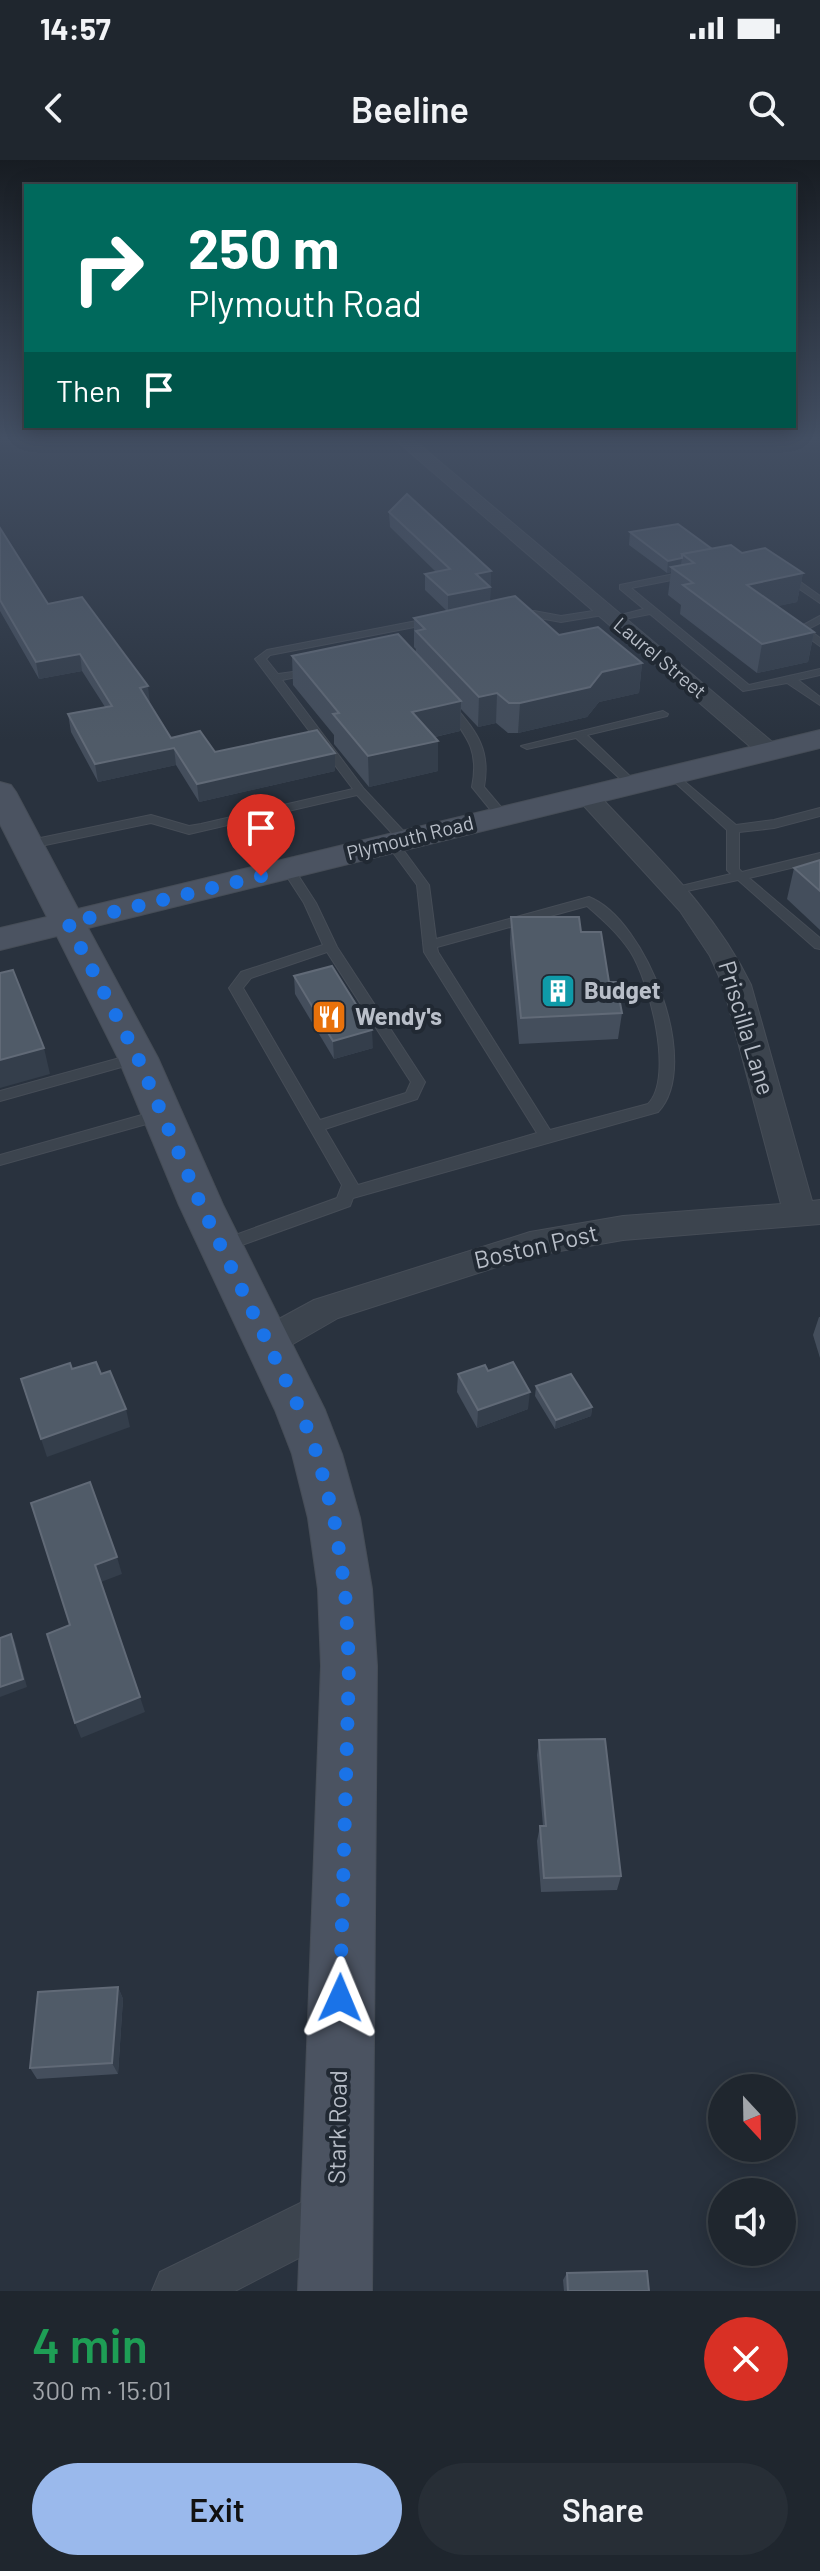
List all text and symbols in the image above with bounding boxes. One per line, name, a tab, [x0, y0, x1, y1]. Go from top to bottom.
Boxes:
text: 14:57	[40, 10, 111, 46]
icon: back	[32, 86, 76, 130]
icon: search	[744, 86, 788, 130]
text: Beeline	[351, 87, 469, 130]
text: 250 m	[188, 213, 339, 280]
icon: right	[56, 216, 160, 320]
text: Plymouth Road	[188, 281, 422, 324]
icon: arrive	[137, 368, 181, 412]
text: Then	[56, 372, 121, 408]
street label: Laurel Street	[610, 612, 712, 703]
pin	[227, 794, 295, 876]
icon: arrive	[239, 806, 283, 850]
street label: Plymouth Road	[344, 810, 476, 864]
street label: Priscilla Lane	[713, 957, 782, 1098]
building icon: Budget	[539, 972, 577, 1010]
place label: Budget	[584, 975, 661, 1004]
restaurant icon: Wendy's	[310, 998, 348, 1036]
place label: Wendy's	[355, 1001, 442, 1030]
street label: Boston Post	[471, 1217, 600, 1274]
position arrow	[298, 1956, 382, 2040]
street label: Stark Road	[321, 2070, 352, 2184]
north arrow	[708, 2074, 796, 2162]
map controls	[708, 2074, 796, 2266]
button: sound	[708, 2178, 796, 2266]
text: 4 min	[32, 2315, 148, 2373]
button: close	[704, 2317, 788, 2401]
text: 300 m · 15:01	[32, 2374, 172, 2405]
button: Exit	[32, 2463, 402, 2555]
button: Share	[418, 2463, 788, 2555]

